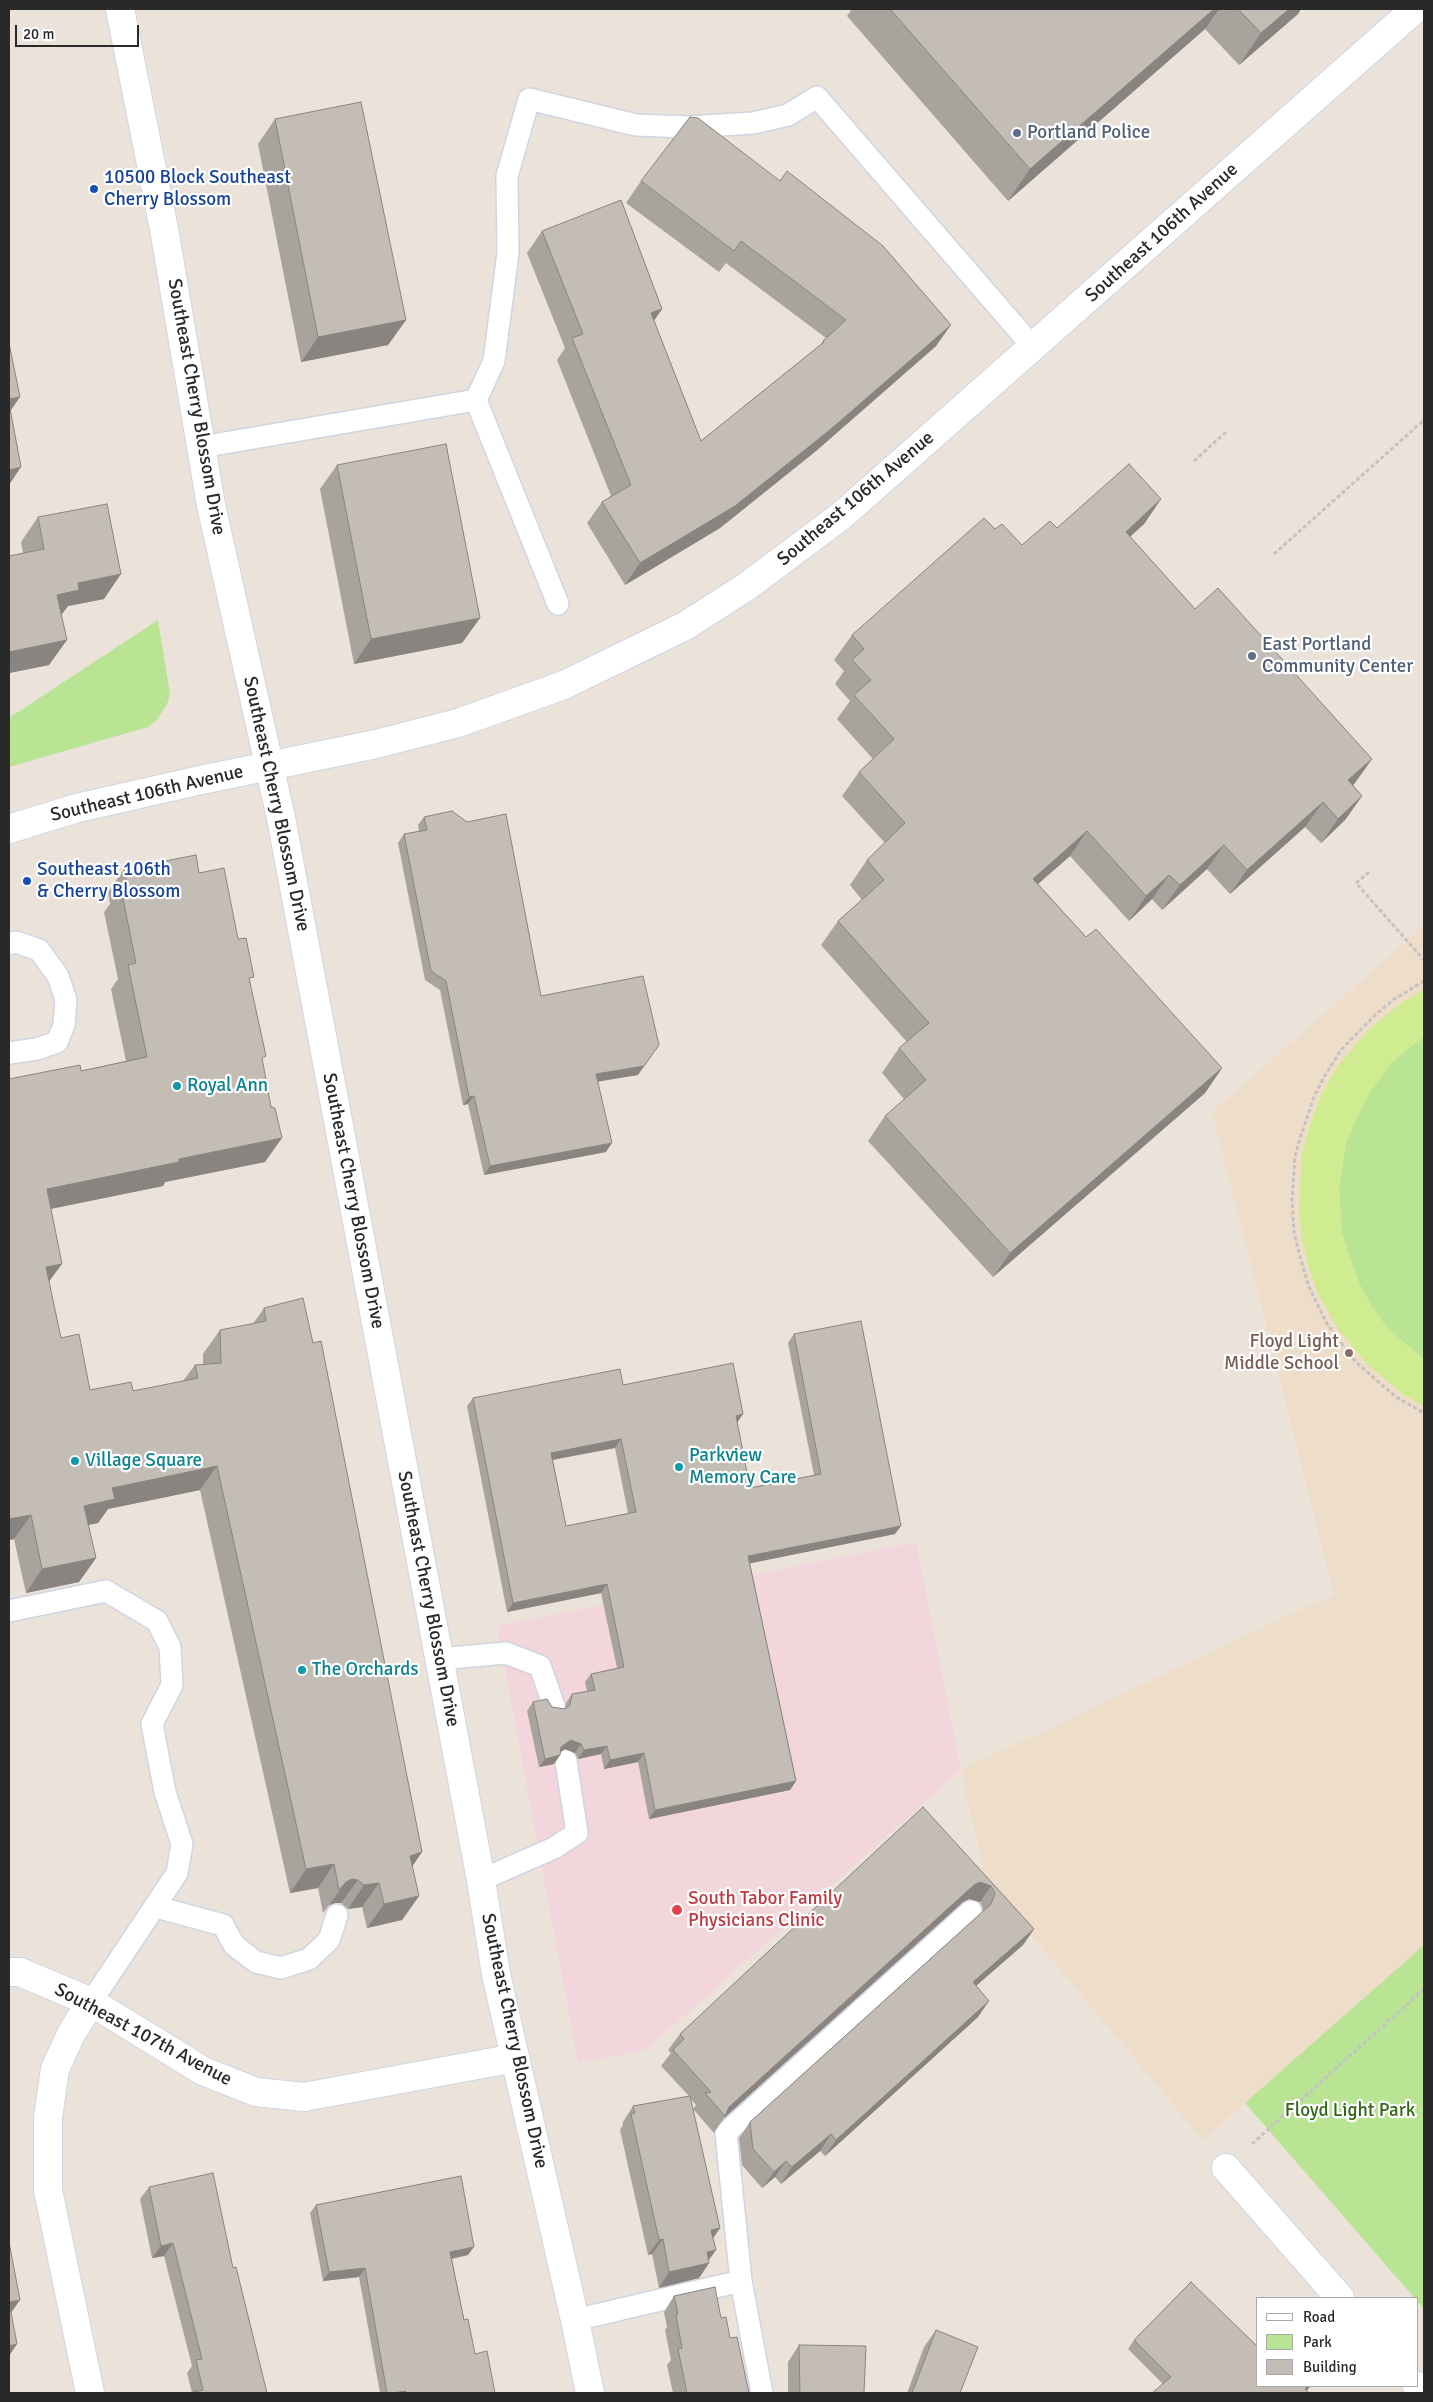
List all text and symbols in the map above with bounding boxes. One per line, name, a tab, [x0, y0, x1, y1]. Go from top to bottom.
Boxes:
scale bar	[18, 15, 141, 47]
text: 20 m	[23, 25, 54, 43]
place label: Portland Police	[1027, 122, 1150, 144]
marker: Portland Police	[1011, 127, 1023, 139]
street label: Southeast 106th Avenue	[1081, 158, 1243, 308]
place label: 10500 Block Southeast Cherry Blossom	[104, 167, 291, 211]
marker: 10500 Block Southeast Cherry Blossom	[88, 183, 100, 195]
street label: Southeast Cherry Blossom Drive	[162, 277, 230, 537]
street label: Southeast 106th Avenue	[773, 427, 939, 571]
place label: East Portland Community Center	[1262, 634, 1413, 678]
marker: East Portland Community Center	[1246, 650, 1258, 662]
street label: Southeast Cherry Blossom Drive	[238, 674, 314, 934]
street label: Southeast 106th Avenue	[48, 761, 246, 827]
place label: Southeast 106th & Cherry Blossom	[37, 859, 180, 903]
marker: Southeast 106th & Cherry Blossom	[21, 875, 33, 887]
street label: Southeast Cherry Blossom Drive	[317, 1071, 389, 1331]
place label: Royal Ann	[187, 1075, 268, 1097]
marker: Royal Ann	[171, 1080, 183, 1092]
place label: Floyd Light Middle School	[1224, 1331, 1339, 1375]
marker: Floyd Light Middle School	[1343, 1347, 1355, 1359]
place label: Parkview Memory Care	[689, 1445, 797, 1489]
place label: Village Square	[85, 1450, 202, 1472]
marker: Village Square	[69, 1455, 81, 1467]
marker: Parkview Memory Care	[673, 1461, 685, 1473]
street label: Southeast Cherry Blossom Drive	[392, 1469, 464, 1729]
place label: The Orchards	[312, 1659, 419, 1681]
marker: The Orchards	[296, 1664, 308, 1676]
place label: South Tabor Family Physicians Clinic	[688, 1888, 842, 1932]
marker: South Tabor Family Physicians Clinic	[670, 1903, 684, 1917]
street label: Southeast Cherry Blossom Drive	[476, 1911, 552, 2171]
street label: Southeast 107th Avenue	[50, 1979, 236, 2091]
park label: Floyd Light Park	[1285, 2100, 1415, 2122]
legend	[1256, 2297, 1418, 2387]
text: Road	[1303, 2308, 1335, 2326]
text: Park	[1303, 2333, 1332, 2351]
text: Building	[1303, 2358, 1357, 2376]

